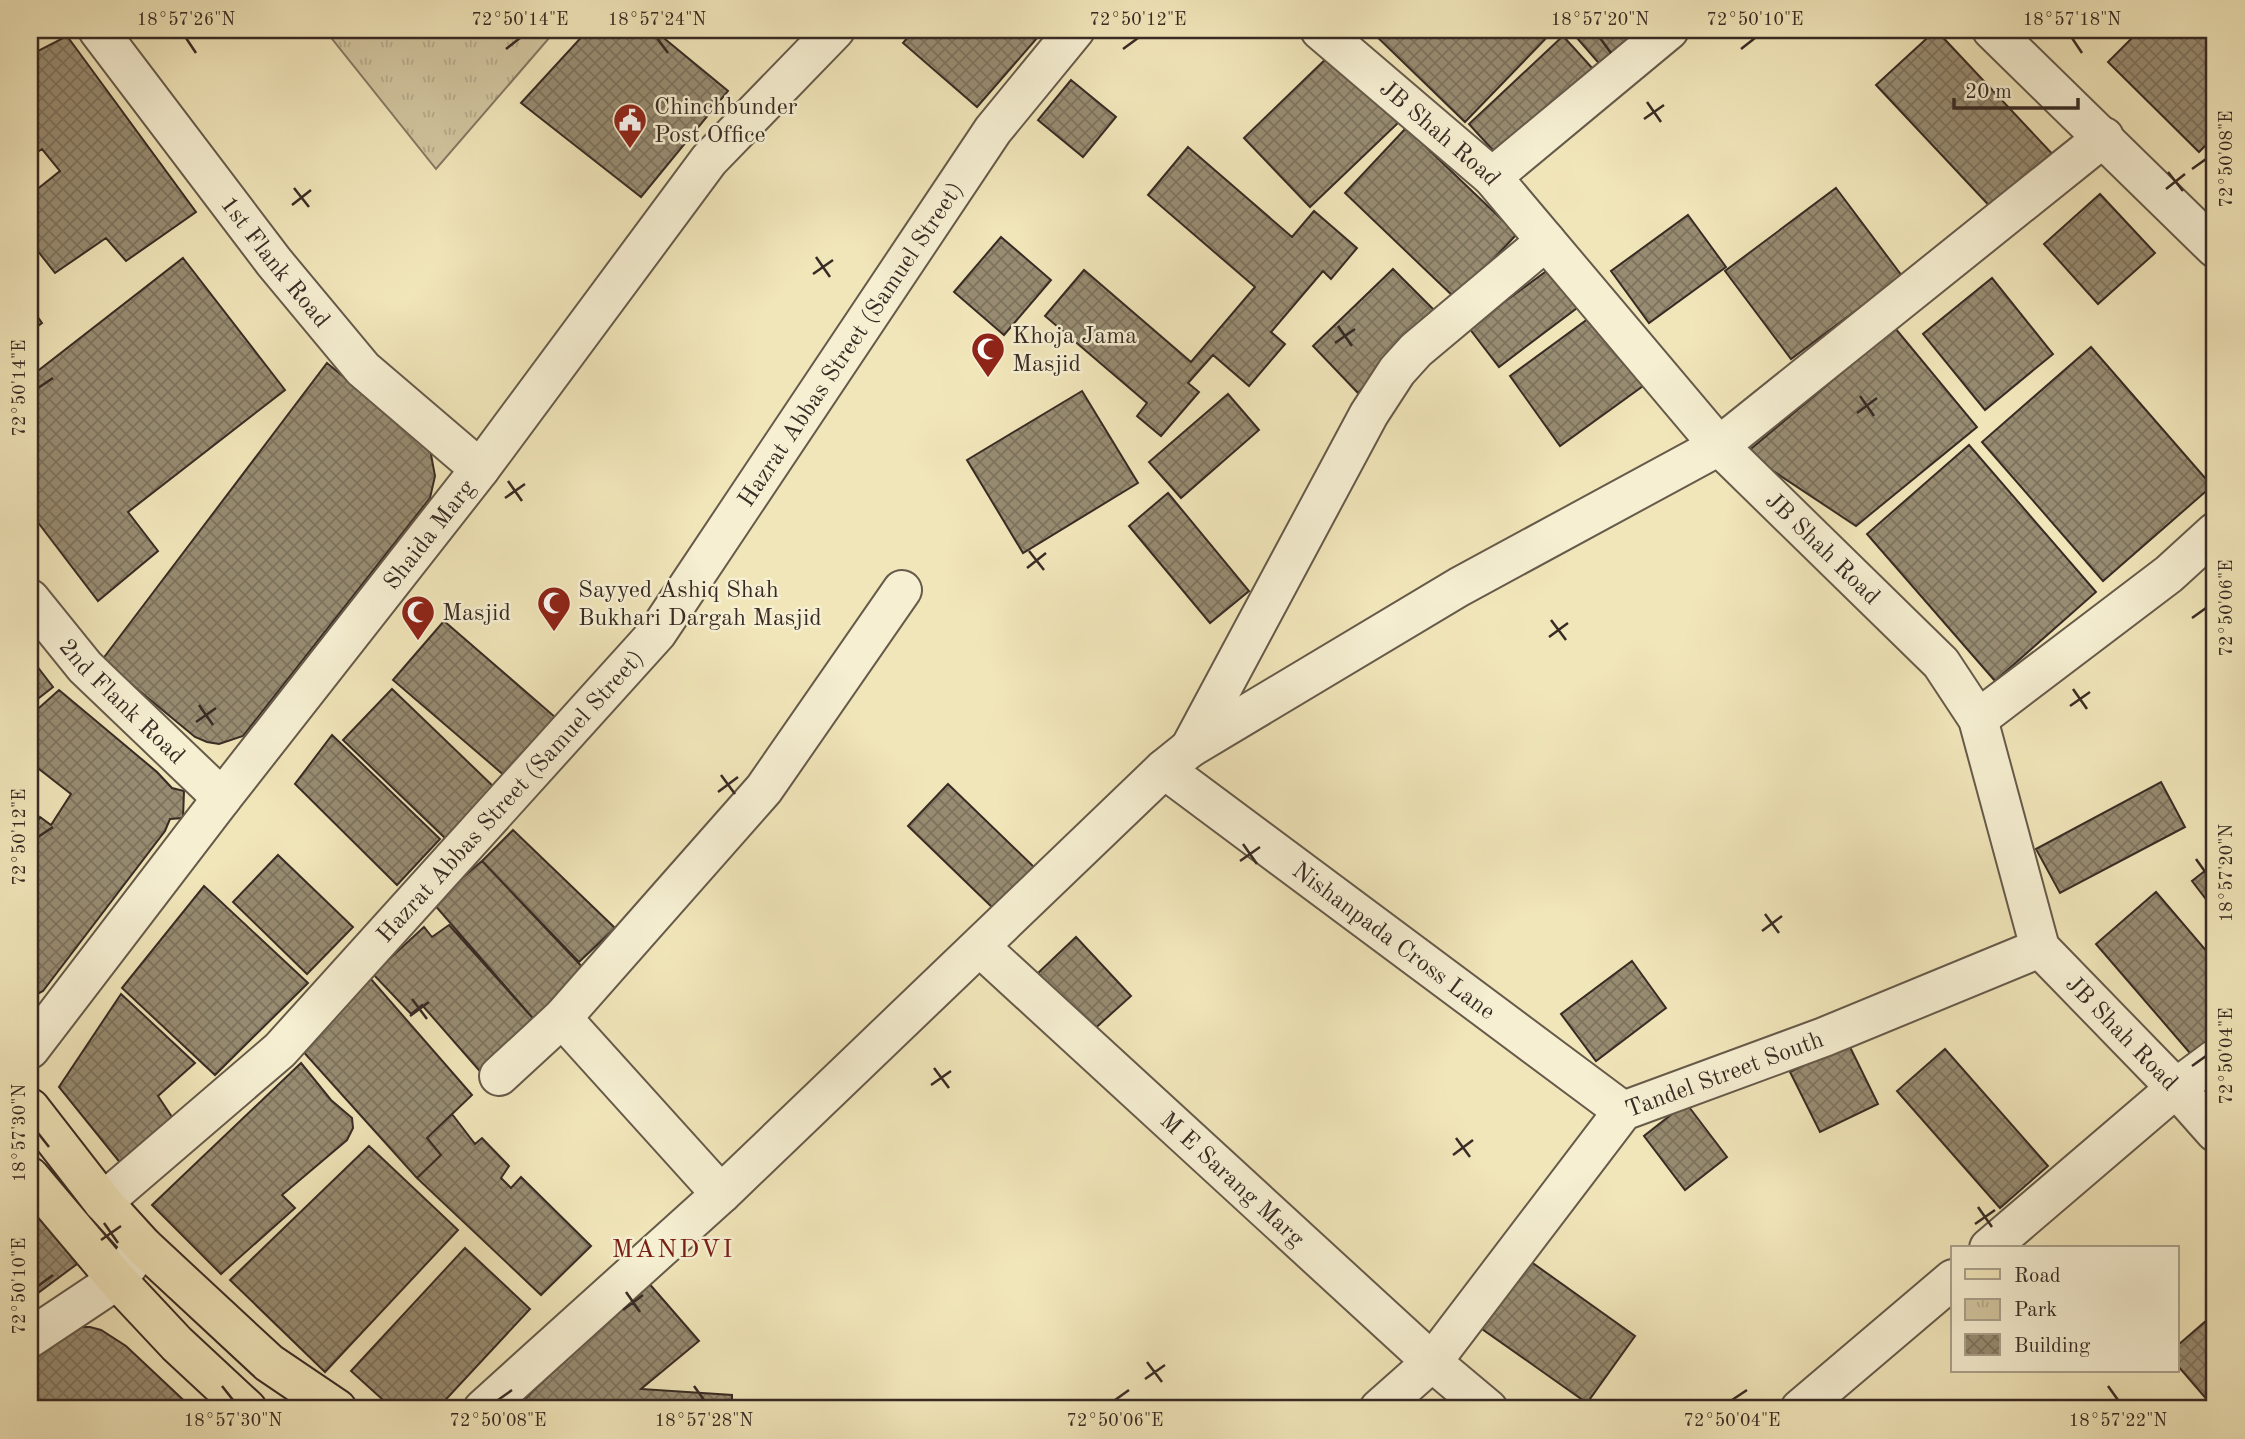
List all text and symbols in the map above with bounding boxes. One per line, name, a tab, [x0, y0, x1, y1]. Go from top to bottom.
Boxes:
text: 18°57'26"N	[137, 11, 235, 29]
text: 72°50'14"E	[472, 11, 568, 29]
text: 18°57'24"N	[608, 11, 706, 29]
text: 72°50'12"E	[1090, 11, 1186, 29]
text: 18°57'20"N	[1551, 11, 1649, 29]
text: 72°50'10"E	[1707, 11, 1803, 29]
text: 18°57'18"N	[2023, 11, 2121, 29]
scale bar	[1954, 66, 2079, 110]
street label: JB Shah Road	[1374, 77, 1504, 191]
text: 20 m	[1965, 82, 2012, 103]
place label: Chinchbunder Post Office	[654, 96, 798, 148]
public building icon: Chinchbunder Post Office	[611, 101, 649, 150]
text: 72°50'08"E	[2218, 111, 2236, 207]
street label: Hazrat Abbas Street (Samuel Street)	[735, 178, 969, 512]
street label: 1st Flank Road	[215, 193, 333, 333]
place label: Khoja Jama Masjid	[1012, 325, 1137, 377]
mosque icon: Khoja Jama Masjid	[969, 330, 1007, 379]
text: 72°50'14"E	[11, 340, 29, 436]
street label: Shaida Marg	[380, 476, 481, 595]
street label: JB Shah Road	[1760, 489, 1884, 610]
text: 72°50'06"E	[2218, 560, 2236, 656]
place label: Sayyed Ashiq Shah Bukhari Dargah Masjid	[578, 579, 822, 631]
mosque icon: Sayyed Ashiq Shah Bukhari Dargah Masjid	[535, 584, 573, 633]
mosque icon: Masjid	[399, 593, 437, 642]
place label: Masjid	[442, 602, 511, 626]
street label: 2nd Flank Road	[54, 635, 189, 770]
street label: Hazrat Abbas Street (Samuel Street)	[373, 646, 649, 948]
text: 72°50'12"E	[11, 789, 29, 885]
text: 18°57'20"N	[2218, 824, 2236, 922]
street label: Nishanpada Cross Lane	[1287, 859, 1499, 1025]
street label: JB Shah Road	[2060, 972, 2181, 1096]
text: 72°50'04"E	[2218, 1008, 2236, 1104]
street label: Tandel Street South	[1623, 1028, 1827, 1123]
text: 18°57'30"N	[11, 1084, 29, 1182]
street label: M E Sarang Marg	[1155, 1109, 1308, 1252]
district label: MANDVI	[611, 1237, 735, 1263]
text: 72°50'10"E	[11, 1238, 29, 1334]
legend	[1951, 1246, 2178, 1372]
text: Road	[2014, 1266, 2061, 1287]
text: Park	[2014, 1300, 2057, 1321]
text: Building	[2014, 1336, 2091, 1357]
text: 18°57'30"N	[184, 1412, 282, 1430]
text: 72°50'08"E	[450, 1412, 546, 1430]
text: 18°57'28"N	[655, 1412, 753, 1430]
text: 72°50'06"E	[1067, 1412, 1163, 1430]
text: 72°50'04"E	[1684, 1412, 1780, 1430]
text: 18°57'22"N	[2069, 1412, 2167, 1430]

